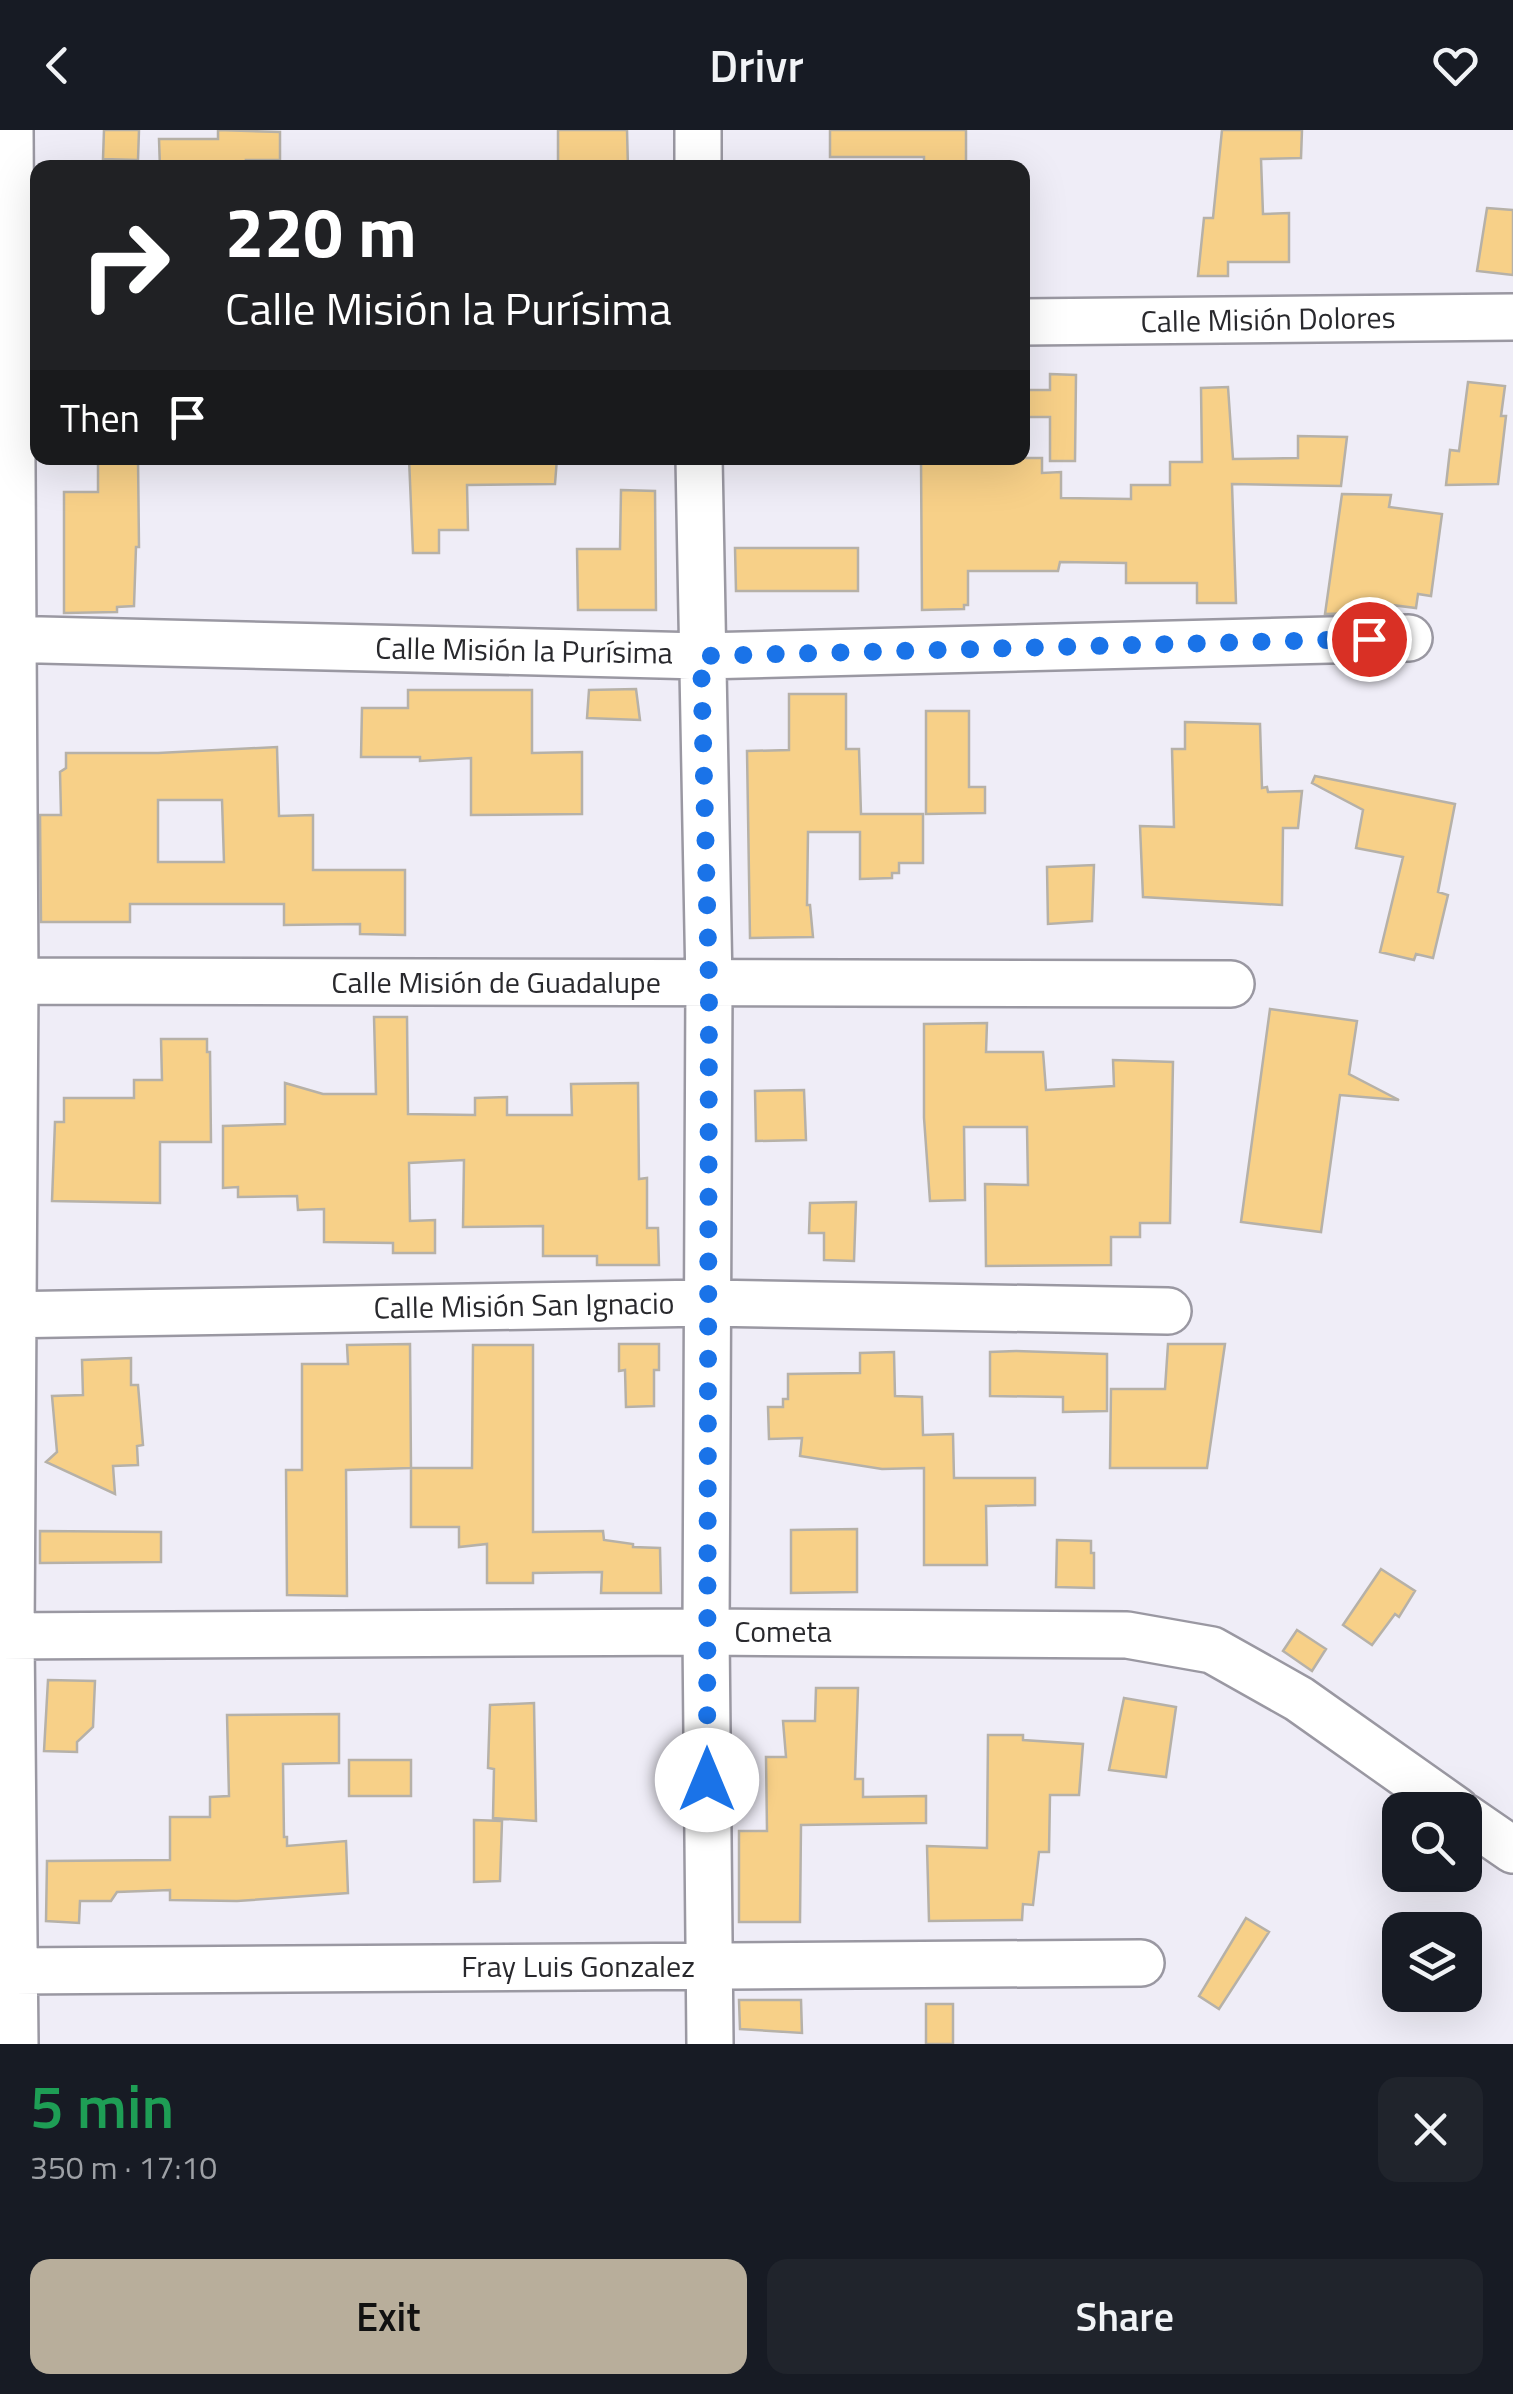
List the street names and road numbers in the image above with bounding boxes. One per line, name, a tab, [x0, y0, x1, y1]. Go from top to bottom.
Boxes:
street label: Calle Misión Dolores	[1140, 294, 1396, 344]
street label: Calle Misión la Purísima	[375, 624, 673, 676]
street label: Calle Misión de Guadalupe	[331, 959, 661, 1005]
street label: Calle Misión San Ignacio	[373, 1279, 675, 1331]
street label: Cometa	[734, 1608, 832, 1654]
street label: Fray Luis Gonzalez	[461, 1943, 695, 1989]

